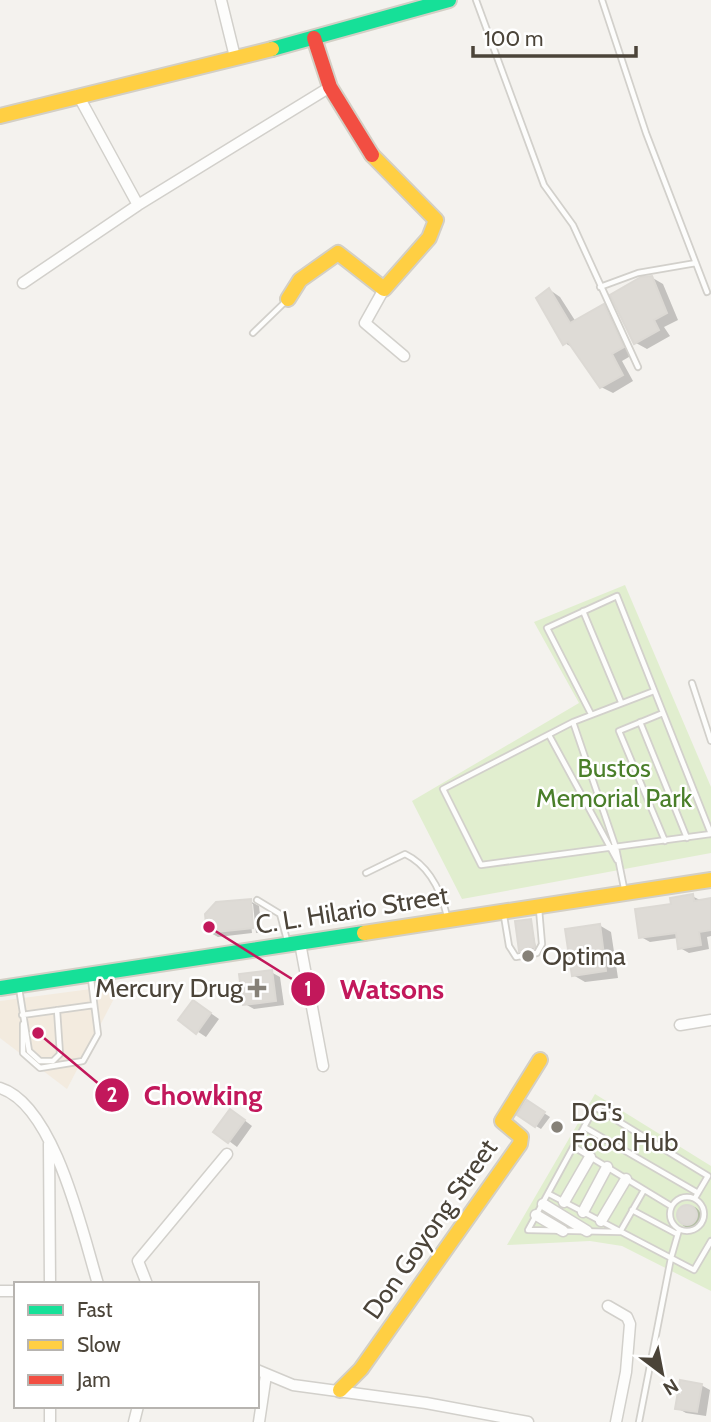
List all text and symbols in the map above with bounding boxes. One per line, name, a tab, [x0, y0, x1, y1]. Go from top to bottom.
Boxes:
scale bar	[473, 14, 636, 58]
text: 100 m	[484, 26, 543, 51]
park label: Bustos Memorial Park	[536, 752, 692, 814]
street label: C. L. Hilario Street	[253, 879, 451, 941]
place label: Optima	[542, 940, 626, 972]
marker: Optima	[520, 948, 536, 964]
callout: Watsons	[291, 964, 458, 1013]
place label: Mercury Drug	[95, 972, 244, 1004]
text: Watsons	[340, 972, 444, 1006]
text: 1	[304, 976, 312, 1001]
marker: Mercury Drug	[249, 980, 265, 996]
callout: Chowking	[95, 1070, 276, 1119]
text: Chowking	[144, 1078, 262, 1112]
text: 2	[106, 1082, 118, 1107]
place label: DG's Food Hub	[571, 1096, 678, 1158]
marker: DG's Food Hub	[549, 1119, 565, 1135]
street label: Don Goyong Street	[356, 1133, 504, 1325]
legend	[14, 1282, 259, 1408]
text: Fast	[77, 1297, 113, 1322]
text: Slow	[77, 1332, 121, 1357]
north arrow	[627, 1338, 697, 1408]
text: Jam	[76, 1367, 111, 1392]
text: N	[659, 1374, 683, 1400]

